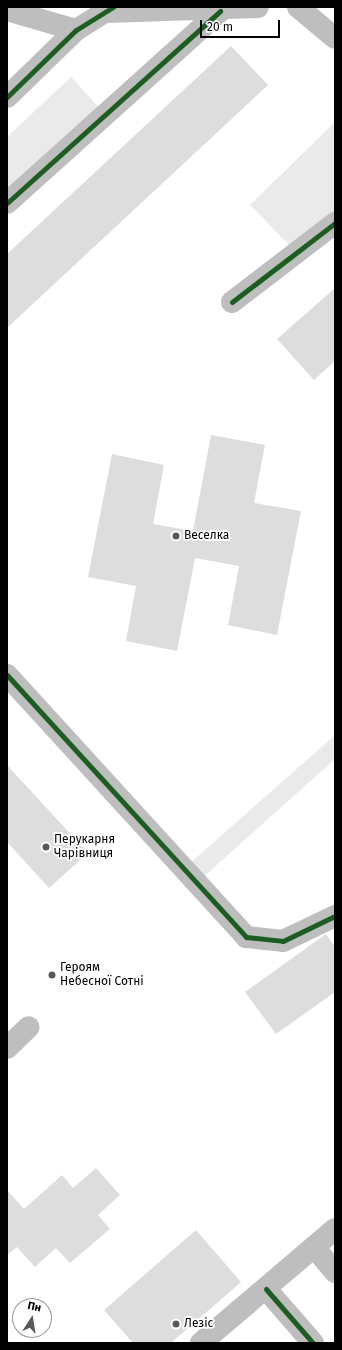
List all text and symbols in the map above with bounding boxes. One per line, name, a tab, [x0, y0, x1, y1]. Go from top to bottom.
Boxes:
scale bar	[202, 12, 282, 38]
text: 20 m	[207, 20, 233, 34]
place label: Веселка	[184, 529, 229, 543]
marker: Веселка	[171, 531, 181, 541]
place label: Перукарня Чарівниця	[54, 833, 115, 861]
marker: Перукарня Чарівниця	[41, 842, 51, 852]
place label: Героям Небесної Сотні	[60, 961, 144, 989]
marker: Героям Небесної Сотні	[47, 970, 57, 980]
north arrow	[12, 1298, 52, 1338]
text: Пн	[26, 1299, 42, 1315]
place label: Лезіс	[184, 1317, 213, 1331]
marker: Лезіс	[171, 1319, 181, 1329]

